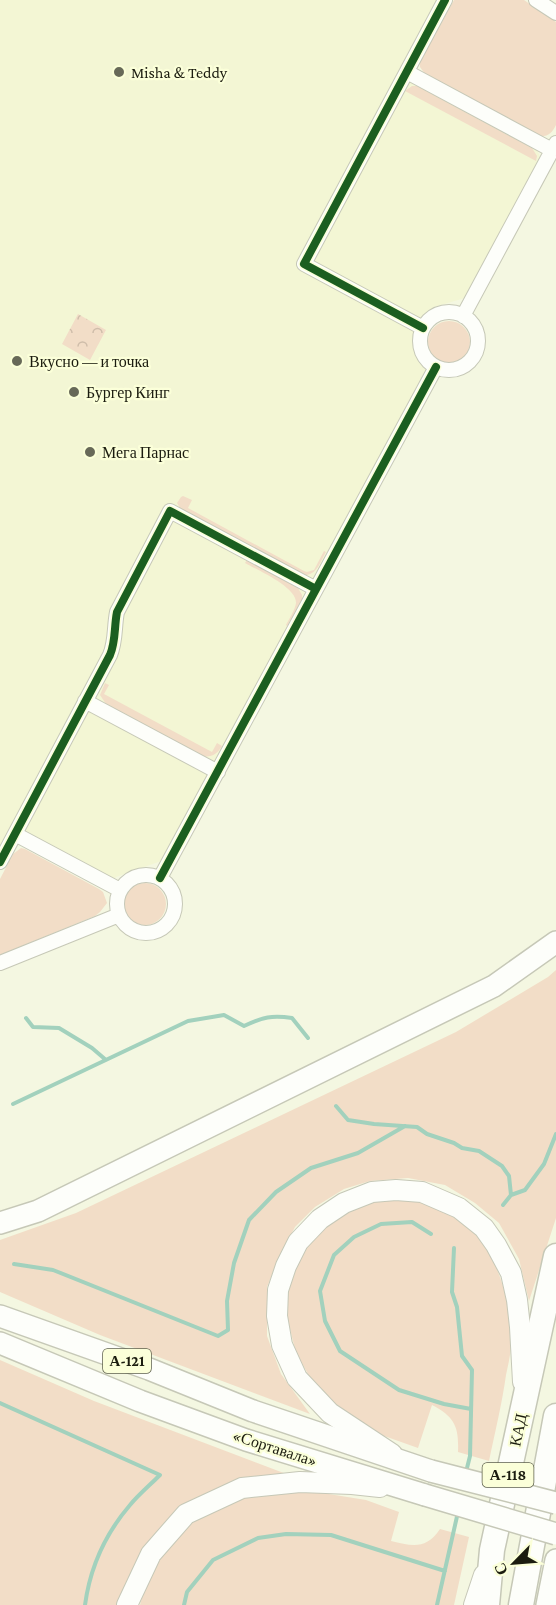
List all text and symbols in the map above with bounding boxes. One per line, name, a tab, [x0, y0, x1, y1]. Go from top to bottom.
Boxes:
place label: Misha & Teddy	[131, 64, 228, 82]
marker: Misha & Teddy	[112, 65, 126, 79]
place label: Вкусно — и точка	[29, 353, 149, 371]
marker: Вкусно — и точка	[10, 354, 24, 368]
place label: Бургер Кинг	[86, 384, 170, 402]
marker: Бургер Кинг	[67, 385, 81, 399]
place label: Мега Парнас	[102, 444, 189, 462]
marker: Мега Парнас	[83, 445, 97, 459]
road number: А-121	[103, 1349, 151, 1373]
street label: КАД	[506, 1412, 531, 1448]
street label: «Сортавала»	[230, 1426, 319, 1471]
road number: А-118	[482, 1463, 534, 1487]
north arrow	[484, 1533, 544, 1593]
text: С	[491, 1560, 511, 1578]

